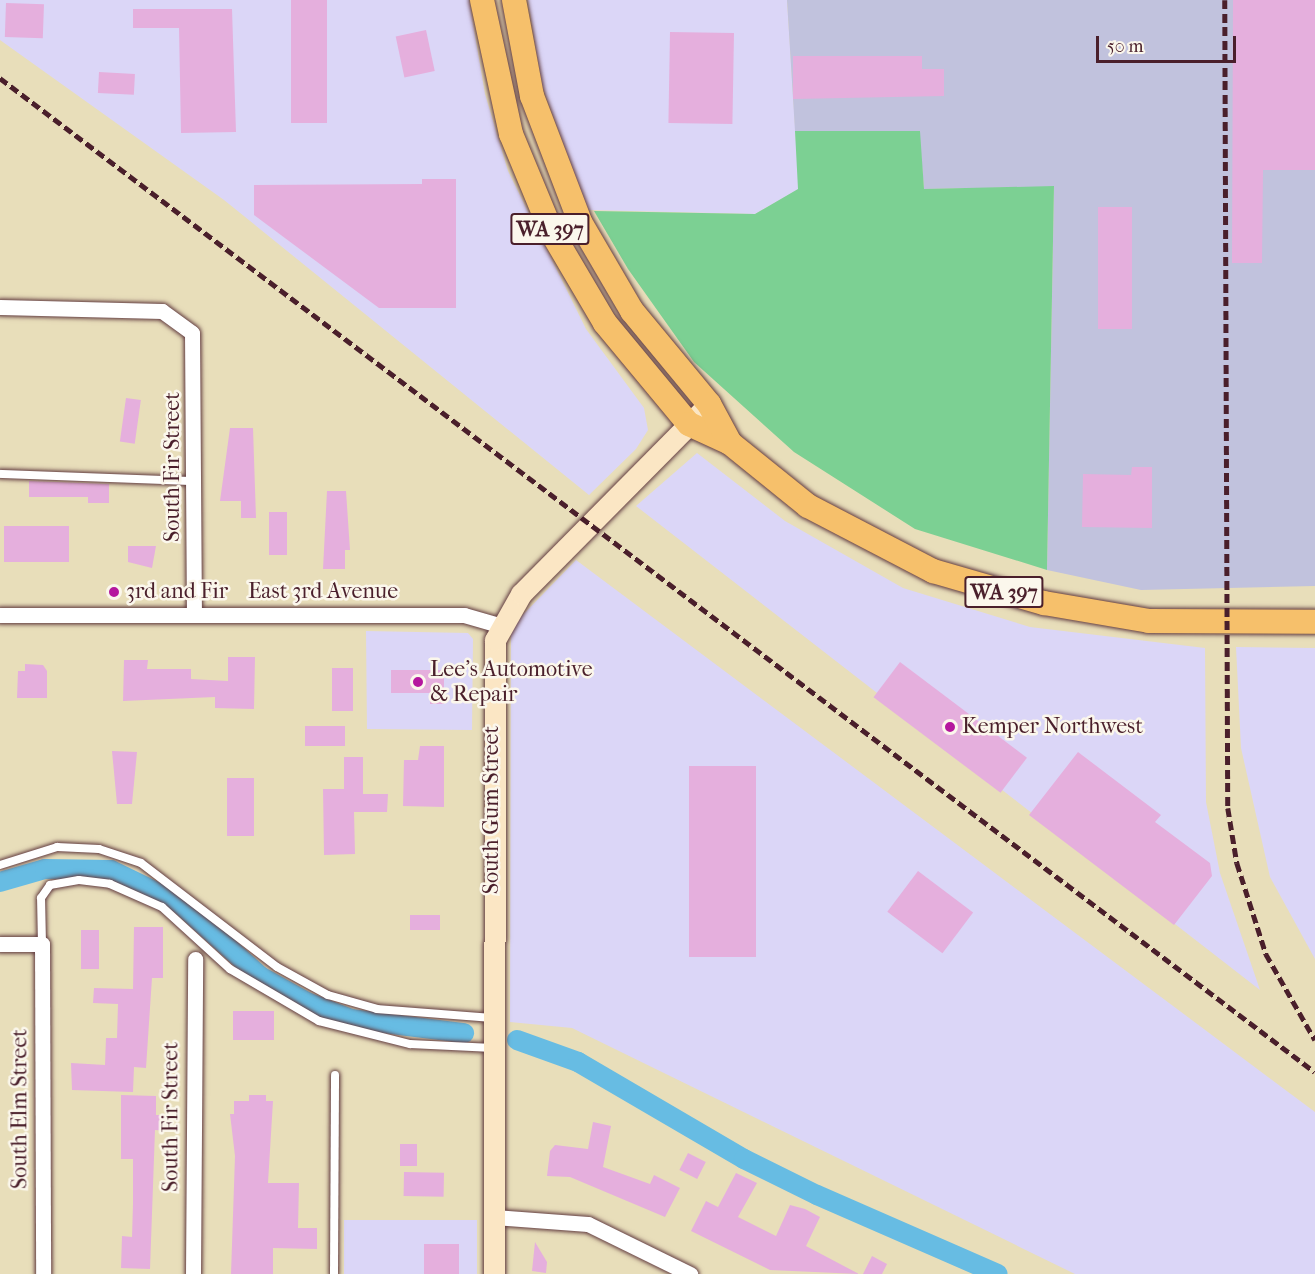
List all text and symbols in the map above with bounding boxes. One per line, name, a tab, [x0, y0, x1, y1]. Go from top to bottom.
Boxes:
scale bar	[1099, 24, 1238, 62]
text: 50 m	[1107, 36, 1143, 57]
road number: WA 397	[510, 211, 590, 247]
street label: South Fir Street	[160, 392, 186, 542]
road number: WA 397	[964, 574, 1044, 610]
place label: 3rd and Fir	[126, 579, 228, 605]
street label: East 3rd Avenue	[248, 579, 398, 605]
marker: 3rd and Fir	[107, 585, 121, 599]
place label: Lee's Automotive & Repair	[430, 656, 593, 708]
marker: Lee's Automotive & Repair	[411, 675, 425, 689]
place label: Kemper Northwest	[962, 714, 1143, 740]
marker: Kemper Northwest	[943, 720, 957, 734]
street label: South Gum Street	[479, 726, 505, 894]
street label: South Elm Street	[7, 1029, 33, 1189]
street label: South Fir Street	[158, 1042, 184, 1192]

